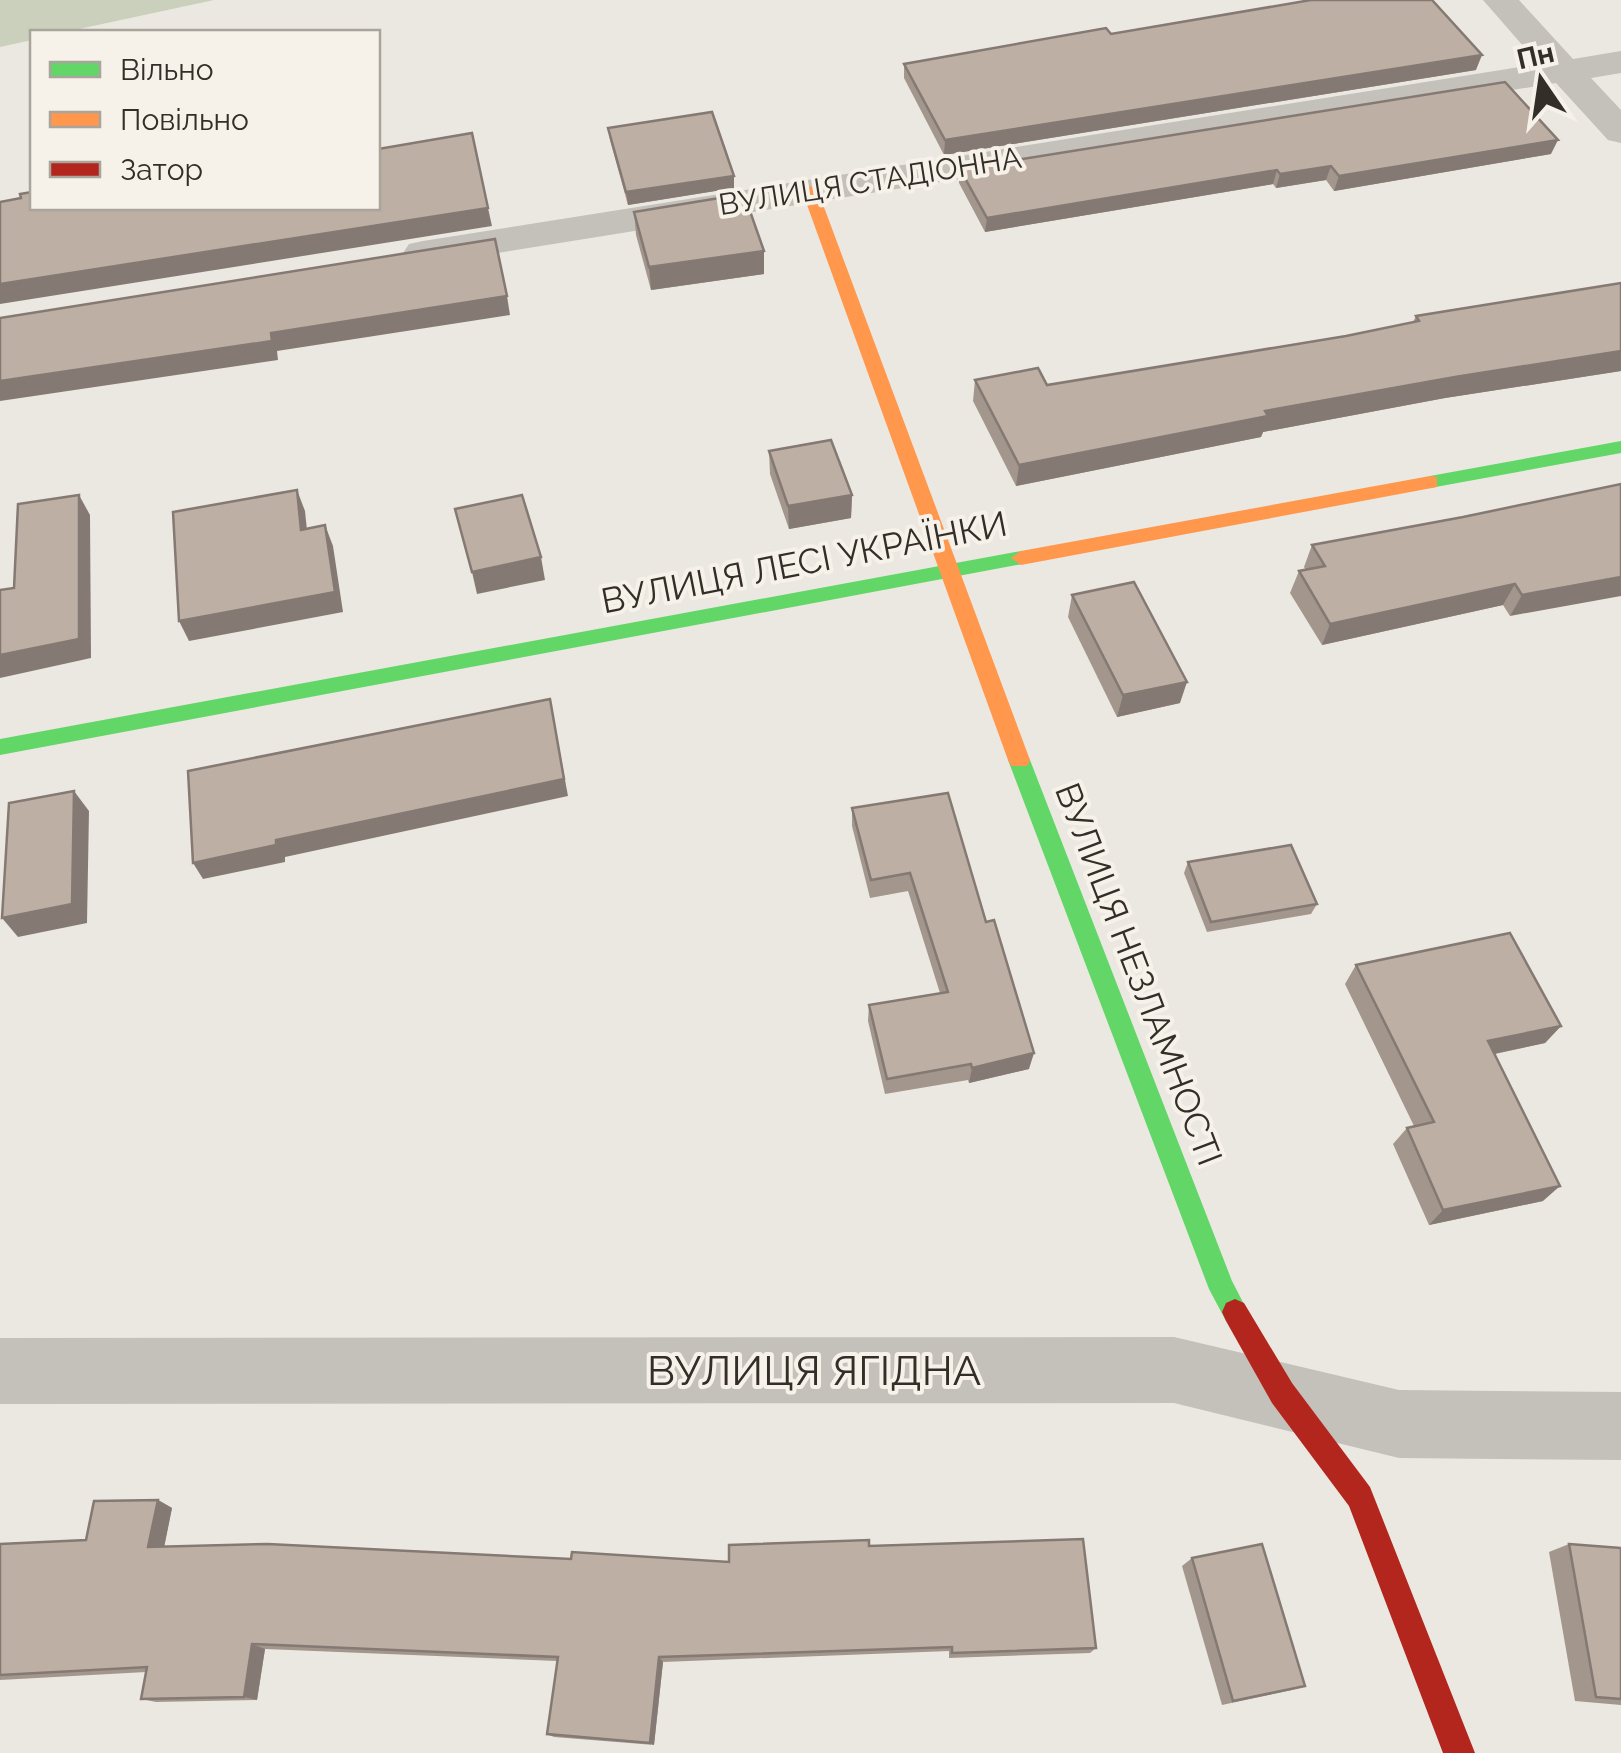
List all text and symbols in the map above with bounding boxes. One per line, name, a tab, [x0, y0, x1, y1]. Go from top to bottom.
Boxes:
legend	[30, 30, 380, 210]
north arrow	[1491, 30, 1591, 130]
text: Пн	[1514, 36, 1557, 76]
text: Вільно	[120, 52, 214, 87]
text: Повільно	[120, 102, 249, 137]
street label: ВУЛИЦЯ СТАДІОННА	[716, 140, 1024, 222]
text: Затор	[120, 152, 203, 187]
street label: ВУЛИЦЯ ЛЕСІ УКРАЇНКИ	[598, 503, 1010, 621]
street label: ВУЛИЦЯ НЕЗЛАМНОСТІ	[1047, 777, 1231, 1171]
street label: ВУЛИЦЯ ЯГІДНА	[647, 1346, 981, 1395]

